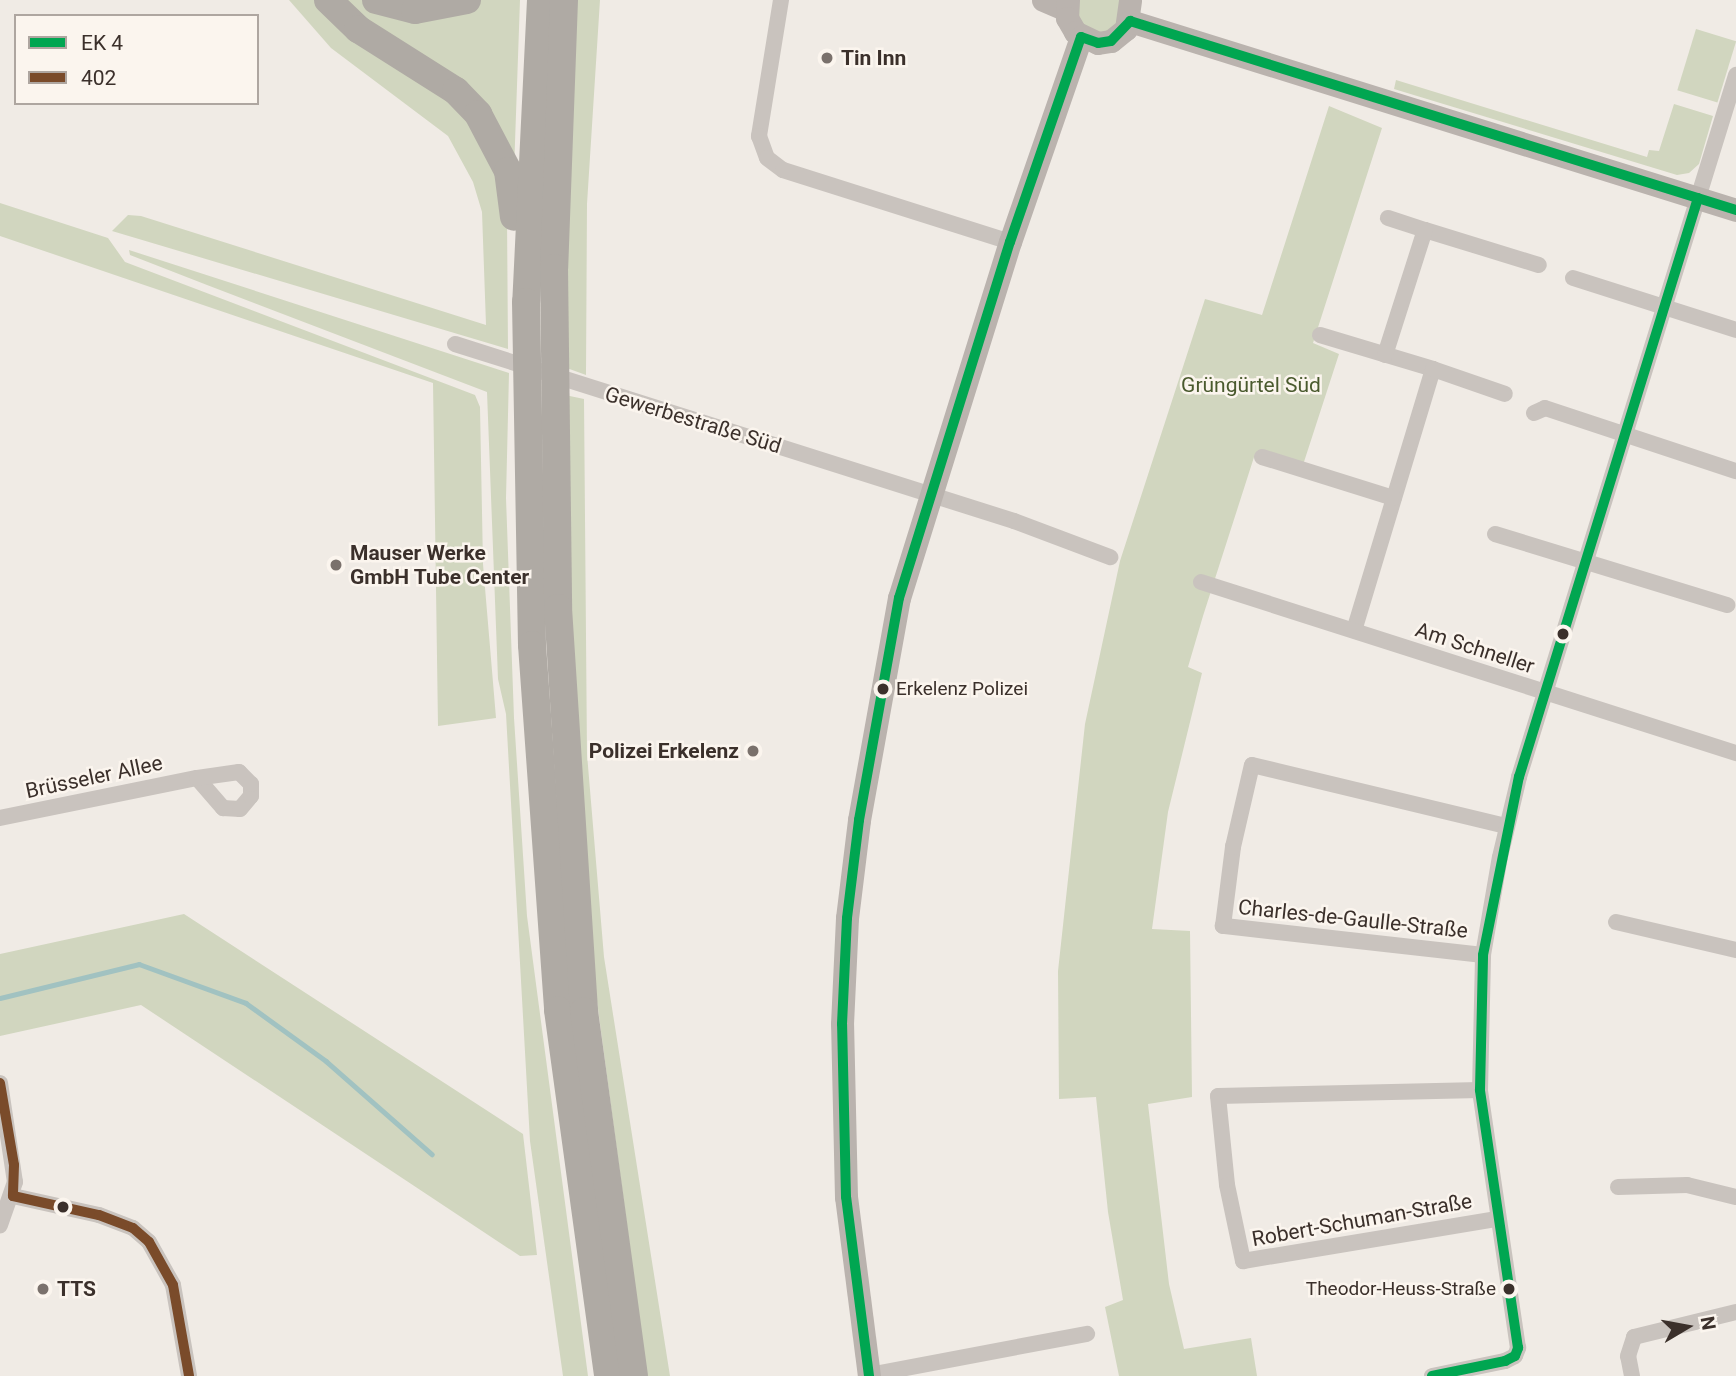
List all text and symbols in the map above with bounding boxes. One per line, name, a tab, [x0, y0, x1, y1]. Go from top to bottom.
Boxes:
legend	[14, 14, 259, 105]
text: EK 4	[81, 31, 123, 55]
place label: Tin Inn	[841, 45, 906, 71]
marker: Tin Inn	[819, 50, 835, 66]
text: 402	[81, 66, 116, 90]
park label: Grüngürtel Süd	[1181, 372, 1321, 398]
street label: Gewerbestraße Süd	[602, 381, 784, 459]
place label: Mauser Werke GmbH Tube Center	[350, 540, 530, 590]
marker: Mauser Werke GmbH Tube Center	[328, 557, 344, 573]
street label: Am Schneller	[1412, 617, 1538, 679]
unlabelled marker	[1556, 627, 1570, 641]
place label: Erkelenz Polizei	[896, 678, 1028, 700]
marker: Erkelenz Polizei	[876, 682, 890, 696]
place label: Polizei Erkelenz	[589, 738, 739, 764]
marker: Polizei Erkelenz	[745, 743, 761, 759]
street label: Brüsseler Allee	[23, 750, 165, 804]
street label: Charles-de-Gaulle-Straße	[1237, 894, 1469, 944]
street label: Robert-Schuman-Straße	[1250, 1188, 1474, 1252]
unlabelled marker	[56, 1200, 70, 1214]
place label: TTS	[57, 1276, 96, 1302]
place label: Theodor-Heuss-Straße	[1306, 1278, 1496, 1300]
marker: TTS	[35, 1281, 51, 1297]
marker: Theodor-Heuss-Straße	[1502, 1282, 1516, 1296]
north arrow	[1652, 1292, 1722, 1362]
text: N	[1696, 1315, 1721, 1332]

